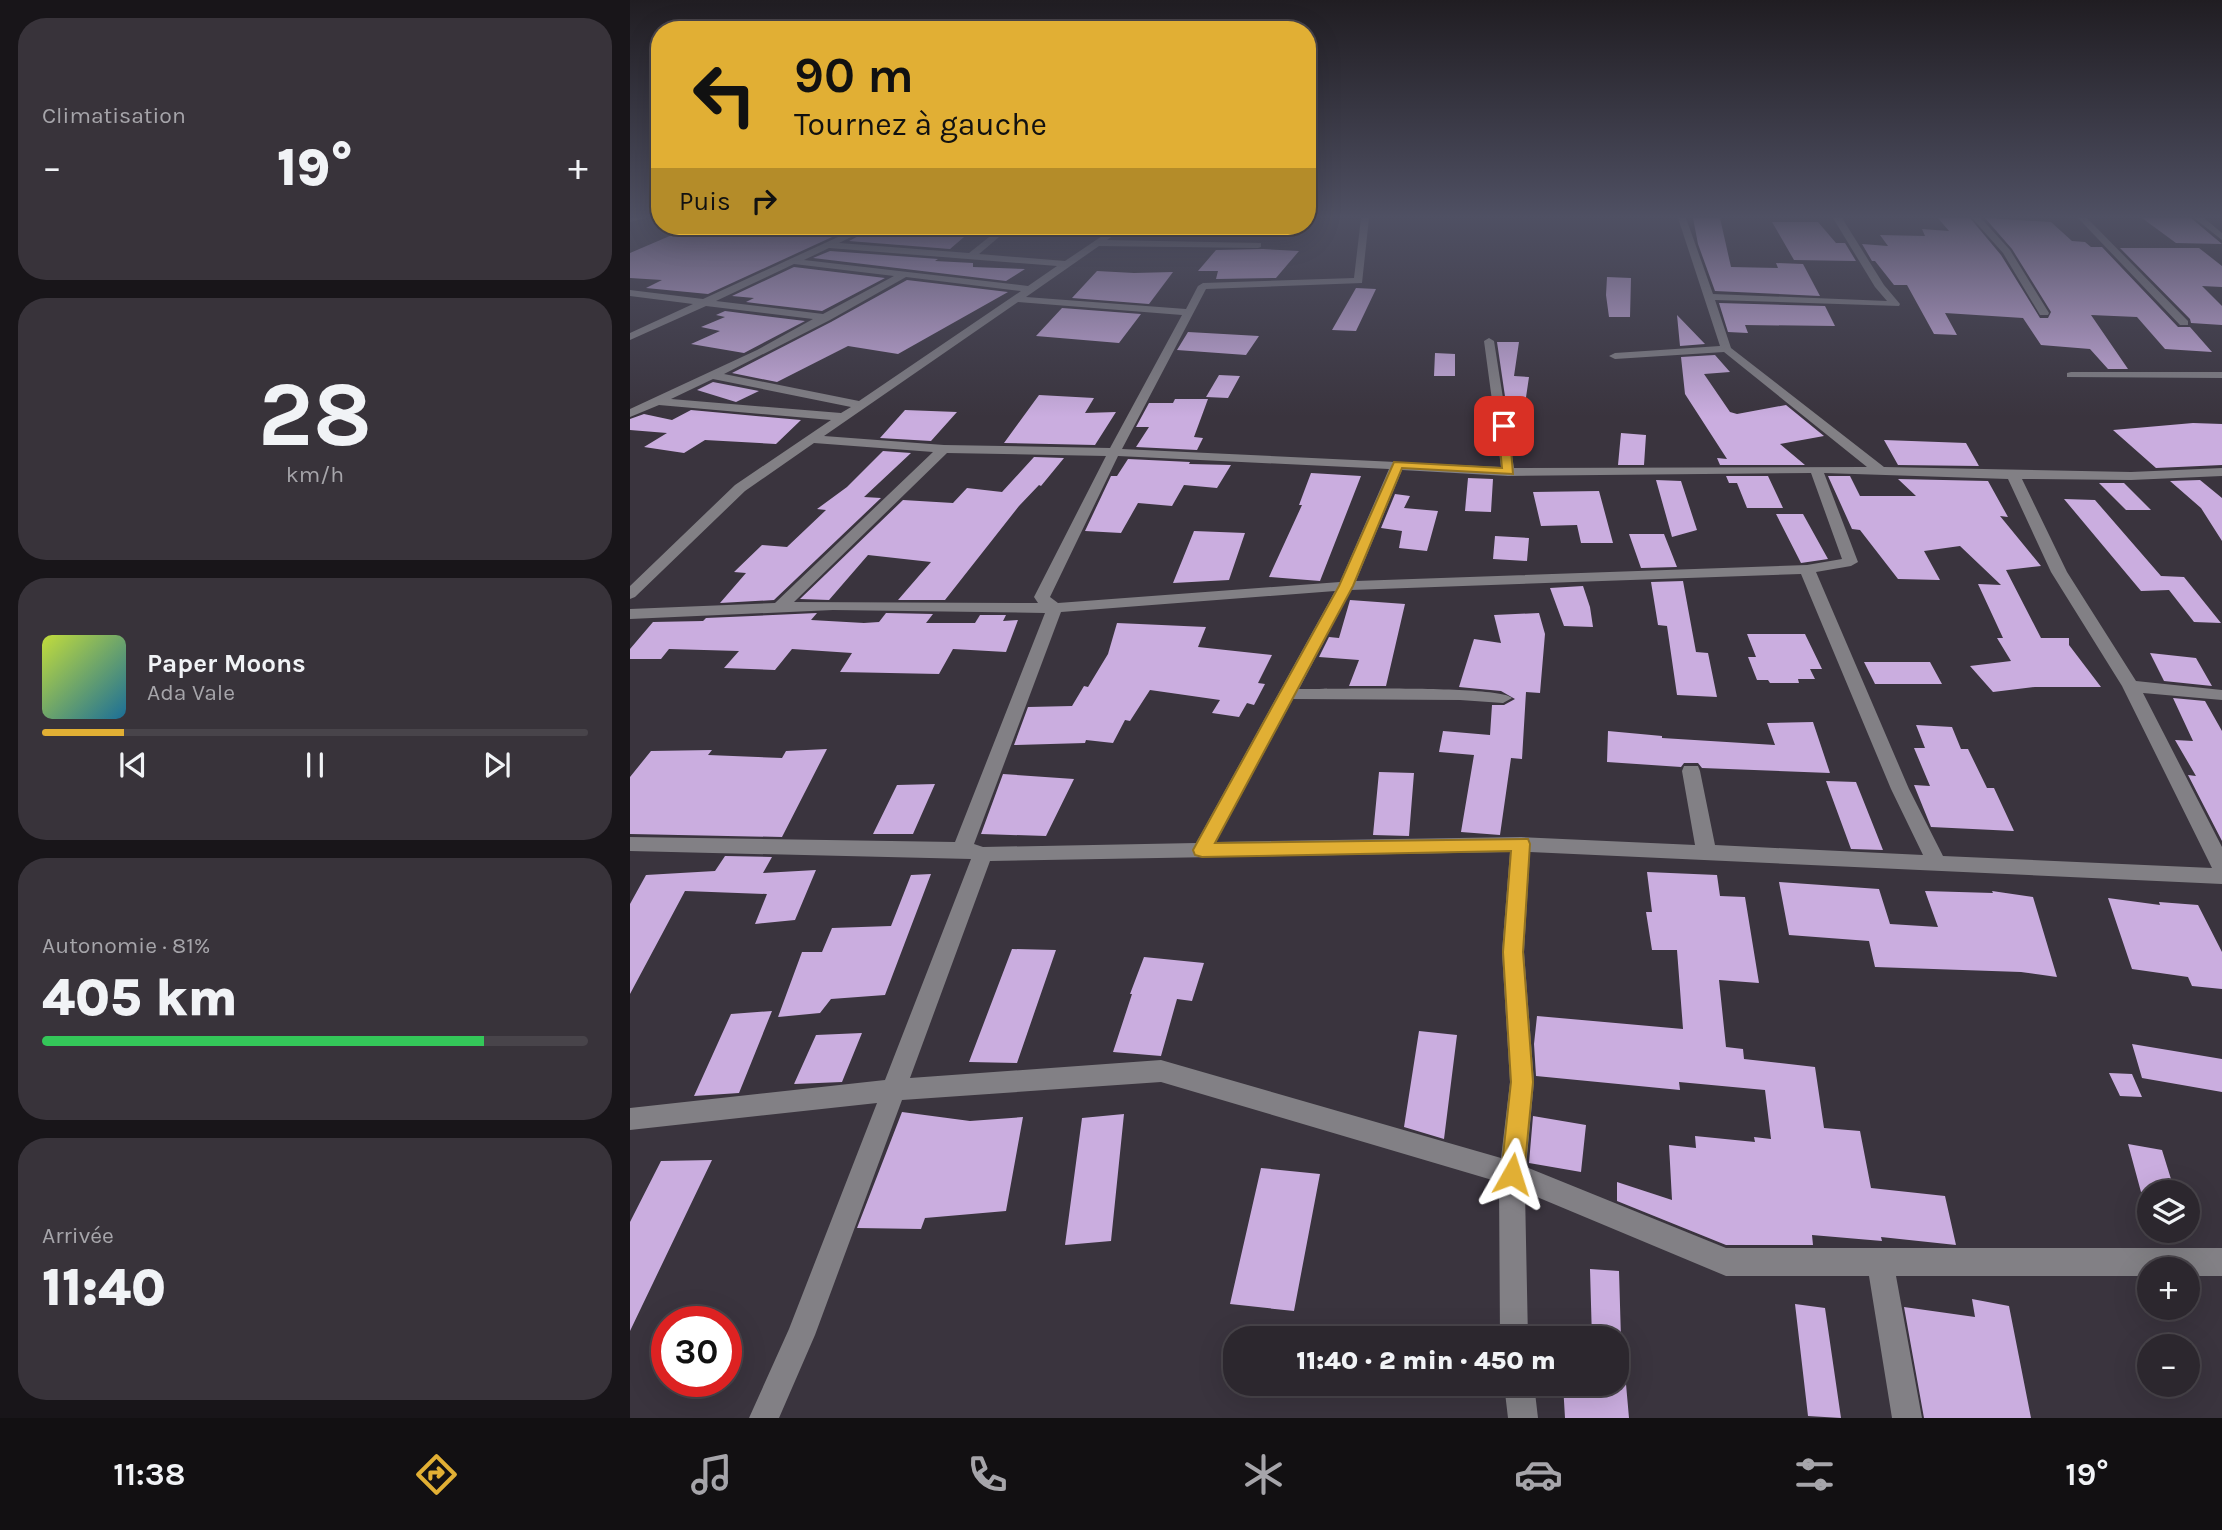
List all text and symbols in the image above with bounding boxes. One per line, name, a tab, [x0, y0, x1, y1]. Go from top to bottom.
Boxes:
text: 90 m	[794, 47, 914, 104]
icon: left	[679, 49, 770, 140]
text: Climatisation	[42, 102, 186, 129]
text: Tournez à gauche	[794, 106, 1047, 143]
text: 19°	[277, 137, 353, 198]
text: −	[42, 145, 62, 190]
text: +	[568, 145, 588, 190]
icon: right	[745, 182, 783, 220]
text: Puis	[679, 186, 731, 217]
text: 28	[258, 362, 372, 468]
pin	[1474, 396, 1534, 456]
icon: arrive	[1485, 407, 1523, 445]
text: km/h	[286, 461, 344, 488]
text: Paper Moons	[147, 648, 306, 679]
text: Ada Vale	[147, 679, 235, 706]
icon: previous	[114, 746, 152, 784]
icon: pause	[296, 746, 334, 784]
icon: next	[478, 746, 516, 784]
text: Autonomie · 81%	[42, 932, 210, 959]
text: 405 km	[42, 967, 238, 1028]
position arrow	[1475, 1137, 1549, 1211]
map controls	[2137, 1180, 2200, 1397]
button: layers	[2137, 1180, 2200, 1243]
text: Arrivée	[42, 1222, 114, 1249]
text: 11:40	[42, 1257, 166, 1318]
button: +	[2137, 1257, 2200, 1320]
speed limit sign: 30	[651, 1306, 742, 1397]
button: −	[2137, 1334, 2200, 1397]
text: 11:40 · 2 min · 450 m	[1296, 1345, 1556, 1376]
icon: directions	[412, 1450, 461, 1499]
icon: music	[687, 1450, 736, 1499]
icon: phone	[963, 1450, 1012, 1499]
icon: climate	[1239, 1450, 1288, 1499]
icon: car	[1514, 1450, 1563, 1499]
icon: filters	[1790, 1450, 1839, 1499]
text: 11:38	[113, 1456, 185, 1493]
text: 19°	[2065, 1456, 2109, 1493]

